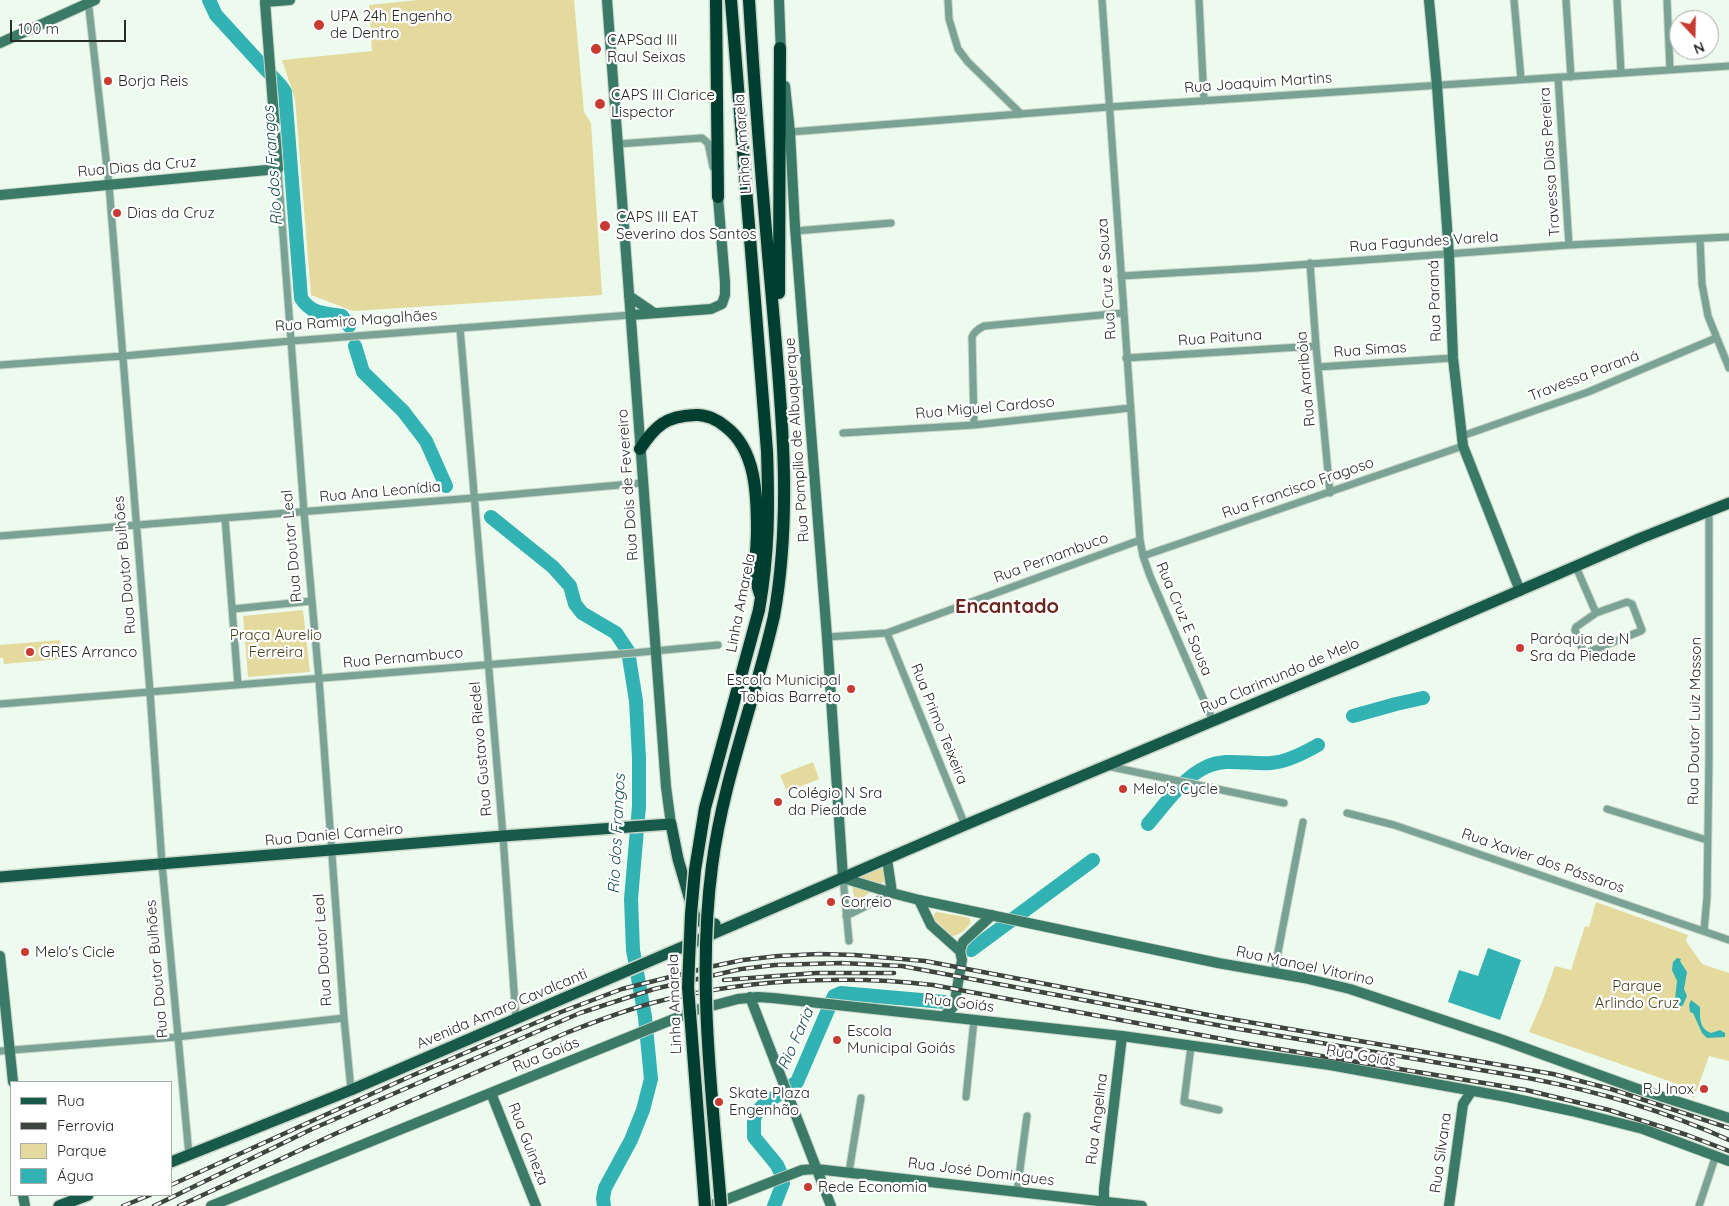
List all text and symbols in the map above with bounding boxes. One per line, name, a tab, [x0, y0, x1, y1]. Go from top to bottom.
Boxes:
place label: UPA 24h Engenho de Dentro	[330, 7, 452, 42]
scale bar	[12, 10, 129, 42]
north arrow	[1669, 10, 1719, 60]
marker: UPA 24h Engenho de Dentro	[312, 18, 326, 32]
text: 100 m	[18, 19, 59, 38]
place label: CAPSad III Raul Seixas	[607, 31, 686, 66]
text: N	[1691, 38, 1707, 58]
marker: CAPSad III Raul Seixas	[589, 42, 603, 56]
street label: Rua Joaquim Martins	[1183, 69, 1333, 97]
place label: Borja Reis	[118, 72, 188, 90]
marker: Borja Reis	[102, 75, 114, 87]
place label: CAPS III Clarice Lispector	[611, 86, 715, 121]
street label: Travessa Dias Pereira	[1536, 87, 1564, 237]
street label: Linha Amarela	[731, 93, 755, 195]
marker: CAPS III Clarice Lispector	[593, 97, 607, 111]
water label: Rio dos Frangos	[259, 105, 287, 227]
street label: Rua Dias da Cruz	[77, 153, 197, 181]
place label: Dias da Cruz	[127, 204, 215, 222]
marker: Dias da Cruz	[111, 207, 123, 219]
place label: CAPS III EAT Severino dos Santos	[616, 208, 757, 243]
street label: Rua Cruz e Souza	[1094, 218, 1120, 340]
marker: CAPS III EAT Severino dos Santos	[598, 219, 612, 233]
street label: Rua Fagundes Varela	[1349, 228, 1499, 256]
street label: Rua Paraná	[1425, 260, 1445, 342]
street label: Rua Ramiro Magalhães	[274, 306, 438, 336]
street label: Rua Paituna	[1177, 326, 1263, 350]
street label: Rua Araribóia	[1293, 331, 1319, 427]
street label: Rua Pompílio de Albuquerque	[781, 337, 813, 543]
street label: Rua Simas	[1333, 338, 1407, 362]
street label: Travessa Paraná	[1526, 347, 1642, 405]
street label: Rua Miguel Cardoso	[915, 393, 1055, 423]
street label: Rua Dois de Fevereiro	[614, 408, 642, 562]
street label: Rua Francisco Fragoso	[1220, 454, 1376, 522]
street label: Rua Ana Leonídia	[318, 478, 442, 506]
street label: Rua Doutor Leal	[278, 489, 306, 603]
street label: Rua Doutor Bulhões	[110, 495, 140, 635]
street label: Rua Pernambuco	[991, 529, 1111, 587]
street label: Linha Amarela	[723, 552, 759, 654]
street label: Rua Cruz E Sousa	[1152, 559, 1216, 679]
district label: Encantado	[955, 595, 1059, 619]
park label: Praça Aurelio Ferreira	[230, 626, 322, 661]
place label: Paróquia de N Sra da Piedade	[1530, 630, 1636, 665]
street label: Rua Clarimundo de Melo	[1198, 634, 1362, 718]
street label: Rua Doutor Luiz Masson	[1685, 637, 1705, 805]
marker: Paróquia de N Sra da Piedade	[1514, 642, 1526, 654]
place label: GRES Arranco	[40, 643, 137, 661]
street label: Rua Pernambuco	[342, 644, 464, 672]
marker: GRES Arranco	[24, 646, 36, 658]
street label: Rua Primo Teixeira	[907, 661, 971, 787]
place label: Escola Municipal Tobias Barreto	[727, 671, 841, 706]
street label: Rua Gustavo Riedel	[466, 681, 496, 817]
marker: Escola Municipal Tobias Barreto	[845, 683, 857, 695]
water label: Rio dos Frangos	[604, 774, 630, 894]
place label: Melo's Cycle	[1133, 780, 1218, 798]
marker: Melo's Cycle	[1117, 783, 1129, 795]
place label: Colégio N Sra da Piedade	[788, 784, 882, 819]
marker: Colégio N Sra da Piedade	[772, 796, 784, 808]
street label: Rua Daniel Carneiro	[264, 820, 404, 850]
street label: Rua Xavier dos Pássaros	[1459, 825, 1627, 897]
street label: Rua Doutor Leal	[310, 893, 336, 1007]
place label: Correio	[841, 893, 892, 911]
marker: Correio	[825, 896, 837, 908]
street label: Rua Doutor Bulhões	[142, 899, 172, 1039]
place label: Melo's Cicle	[35, 943, 115, 961]
street label: Rua Manoel Vitorino	[1234, 943, 1376, 989]
marker: Melo's Cicle	[19, 946, 31, 958]
street label: Linha Amarela	[664, 953, 686, 1055]
street label: Avenida Amaro Cavalcanti	[414, 965, 590, 1053]
park label: Parque Arlindo Cruz	[1595, 977, 1679, 1012]
street label: Rua Goiás	[923, 990, 995, 1016]
water label: Rio Faria	[774, 1005, 818, 1073]
place label: Escola Municipal Goiás	[847, 1022, 955, 1057]
street label: Rua Goiás	[510, 1033, 582, 1077]
marker: Escola Municipal Goiás	[831, 1034, 843, 1046]
street label: Rua Goiás	[1325, 1041, 1397, 1071]
street label: Rua Angelina	[1082, 1072, 1112, 1166]
place label: RJ Inox	[1643, 1080, 1694, 1098]
legend	[10, 1081, 172, 1196]
marker: RJ Inox	[1698, 1083, 1710, 1095]
place label: Skate Plaza Engenhão	[729, 1084, 810, 1119]
text: Rua	[57, 1091, 85, 1110]
marker: Skate Plaza Engenhão	[713, 1096, 725, 1108]
street label: Rua Guineza	[504, 1100, 552, 1188]
street label: Rua Silvana	[1426, 1112, 1456, 1194]
text: Ferrovia	[57, 1116, 114, 1135]
text: Parque	[57, 1141, 107, 1160]
street label: Rua José Domingues	[907, 1154, 1055, 1190]
text: Água	[57, 1166, 94, 1185]
place label: Rede Economia	[818, 1178, 927, 1196]
marker: Rede Economia	[802, 1181, 814, 1193]

